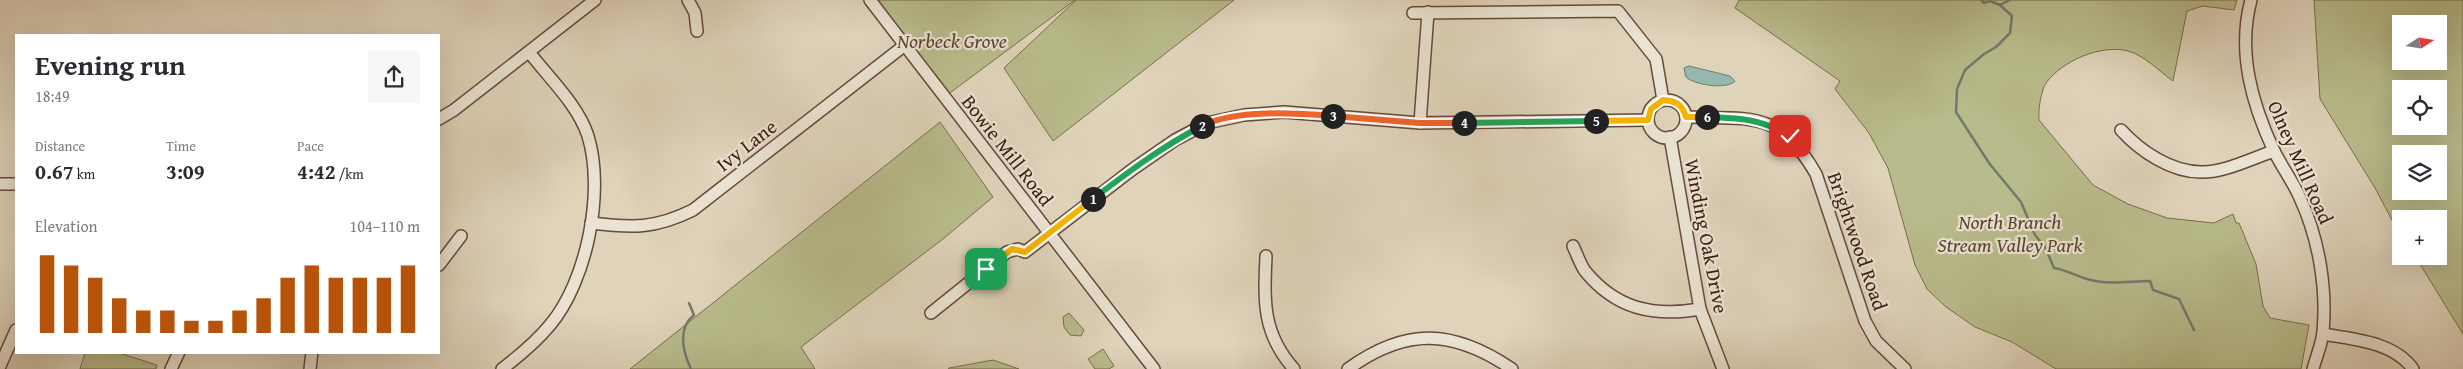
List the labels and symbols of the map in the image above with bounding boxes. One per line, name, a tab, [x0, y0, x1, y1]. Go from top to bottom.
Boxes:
north arrow	[2392, 15, 2448, 70]
park label: Norbeck Grove	[896, 26, 1007, 55]
street label: Bowie Mill Road	[955, 88, 1061, 212]
street label: Olney Mill Road	[2261, 96, 2341, 229]
pin: 3	[1320, 104, 1346, 128]
pin: 6	[1694, 104, 1720, 130]
pin: 5	[1584, 108, 1608, 134]
pin: 4	[1452, 110, 1476, 136]
street label: Ivy Lane	[709, 112, 783, 178]
pin: 2	[1190, 114, 1214, 138]
pin	[1769, 115, 1811, 157]
street label: Winding Oak Drive	[1678, 156, 1736, 316]
street label: Brightwood Road	[1821, 168, 1895, 314]
pin: 1	[1080, 186, 1106, 212]
park label: North Branch Stream Valley Park	[1937, 207, 2083, 259]
pin	[965, 248, 1007, 290]

